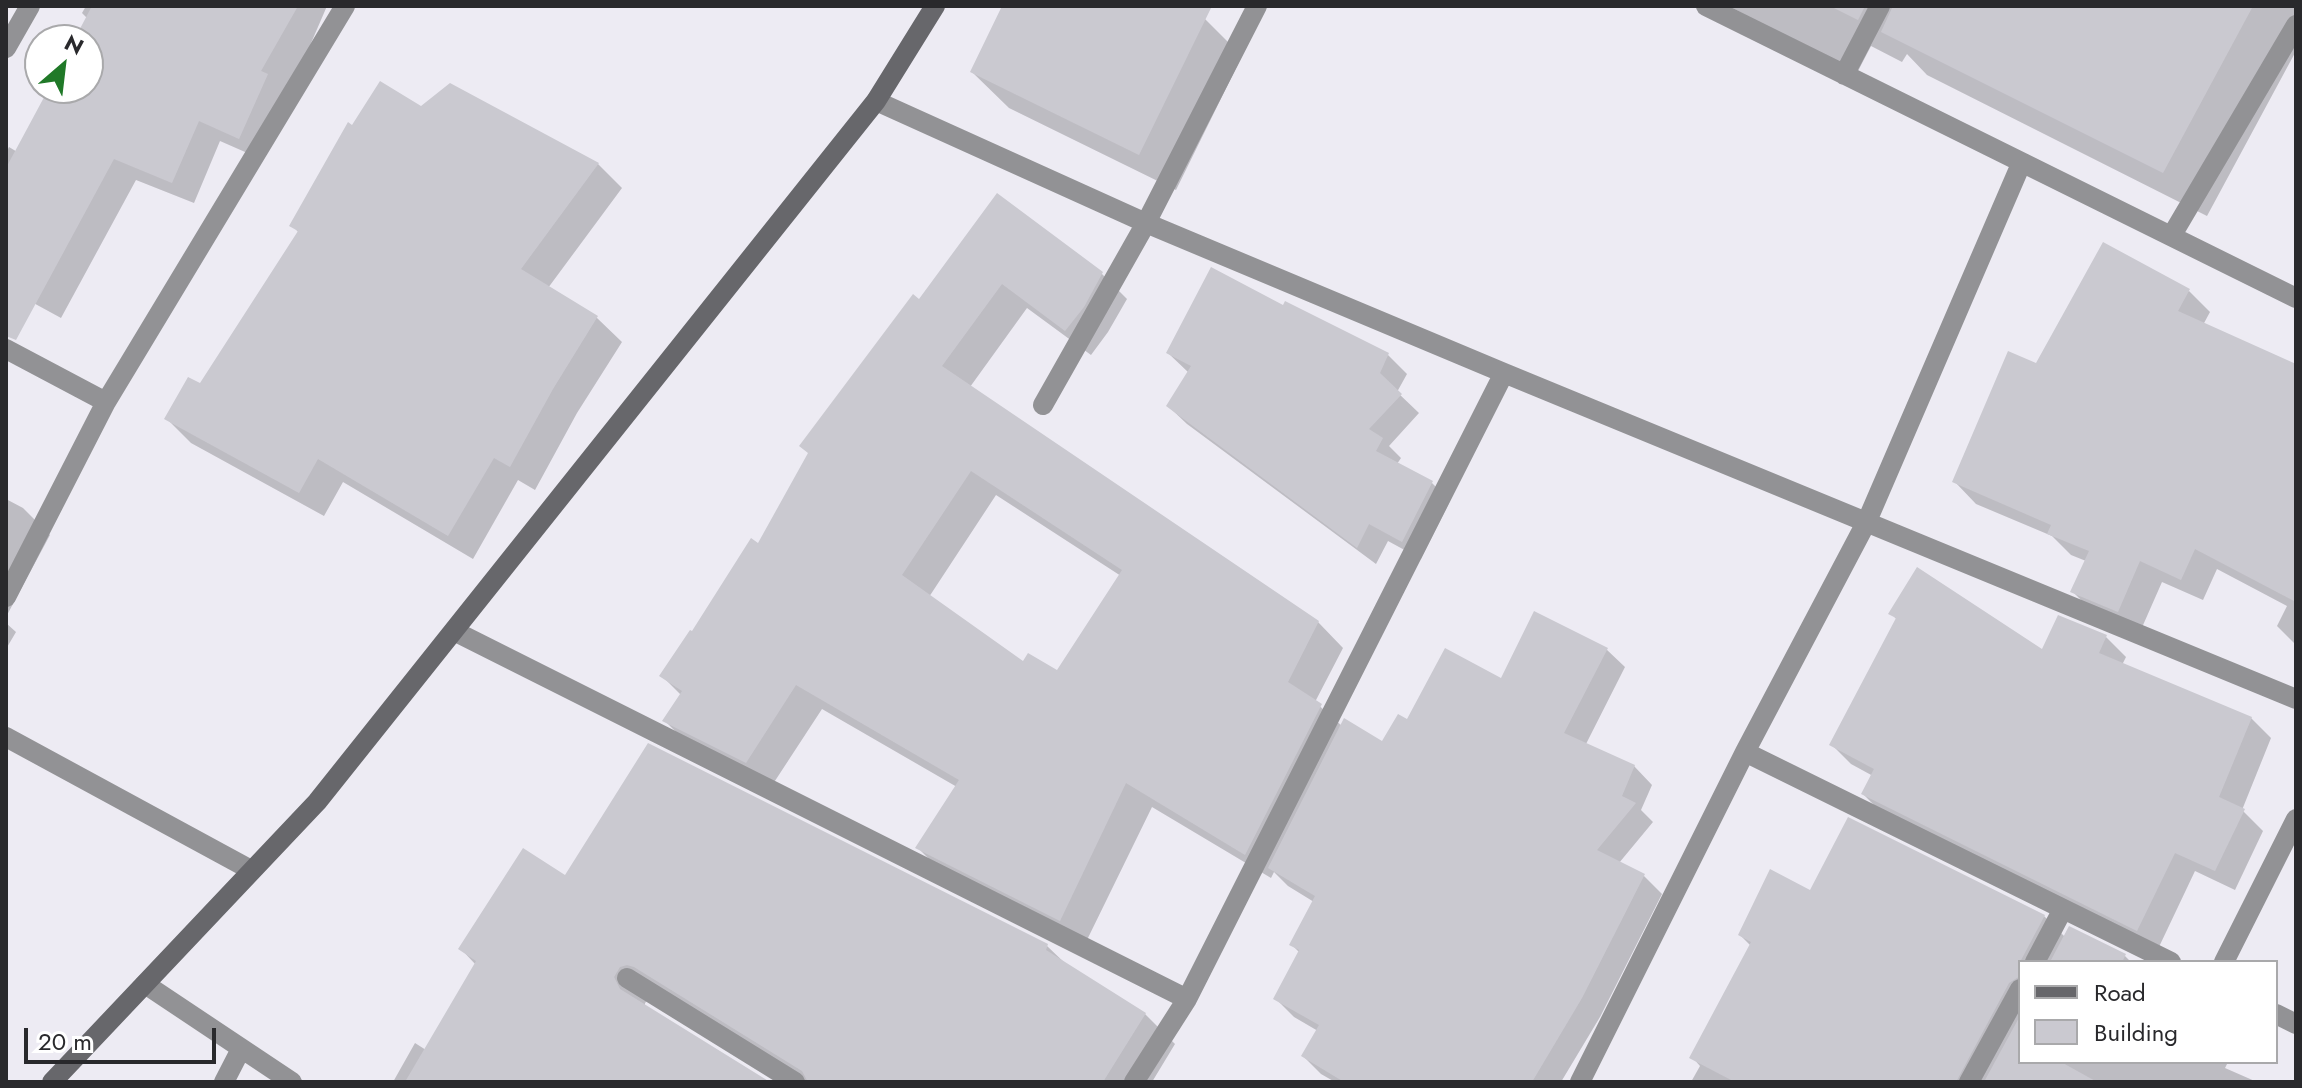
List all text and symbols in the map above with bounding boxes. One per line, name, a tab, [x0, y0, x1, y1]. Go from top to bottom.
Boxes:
north arrow	[24, 24, 104, 104]
text: N	[59, 26, 90, 63]
legend	[2018, 960, 2278, 1064]
text: Road	[2094, 975, 2146, 1010]
scale bar	[28, 1012, 220, 1062]
text: Building	[2094, 1015, 2178, 1050]
text: 20 m	[38, 1024, 92, 1059]

